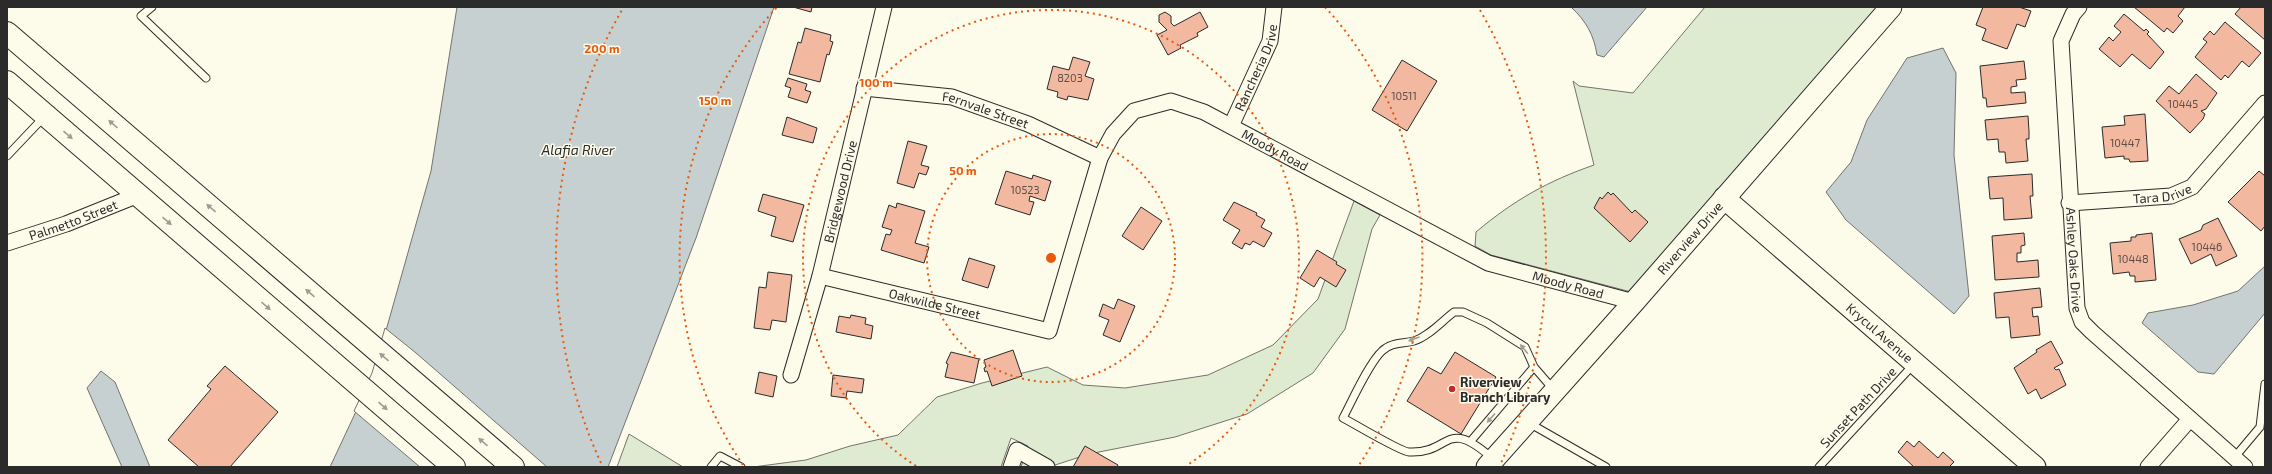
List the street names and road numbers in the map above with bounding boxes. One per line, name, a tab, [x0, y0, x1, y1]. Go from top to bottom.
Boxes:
street label: Rancheria Drive	[1231, 23, 1280, 113]
street label: Fernvale Street	[942, 88, 1031, 132]
street label: Moody Road	[1239, 126, 1311, 174]
street label: Bridgewood Drive	[820, 139, 860, 244]
street label: Tara Drive	[2132, 180, 2194, 207]
street label: Palmetto Street	[27, 196, 120, 243]
street label: Riverview Drive	[1654, 198, 1726, 278]
street label: Ashley Oaks Drive	[2063, 207, 2086, 315]
street label: Moody Road	[1531, 267, 1605, 302]
street label: Oakwilde Street	[887, 285, 982, 322]
street label: Krycul Avenue	[1843, 299, 1917, 366]
street label: Sunset Path Drive	[1816, 363, 1900, 451]

